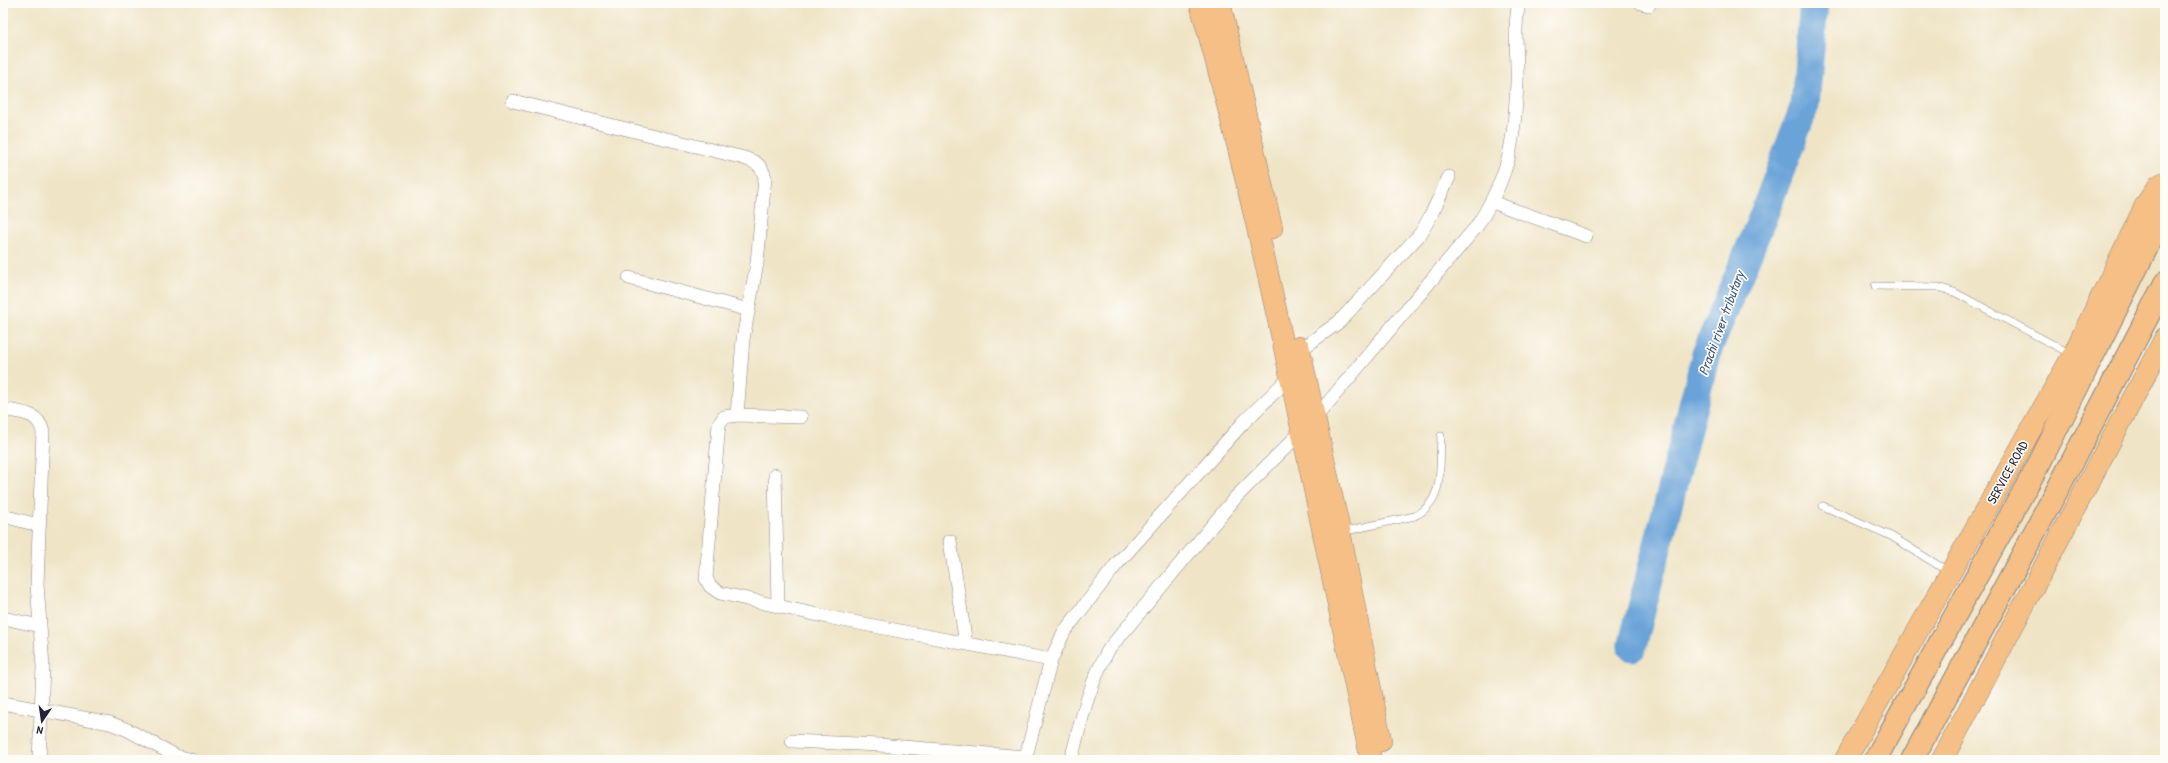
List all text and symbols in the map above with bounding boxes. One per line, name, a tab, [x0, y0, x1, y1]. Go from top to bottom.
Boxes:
water label: Prachi river tributary	[1693, 266, 1750, 378]
street label: SERVICE ROAD	[1982, 437, 2032, 507]
north arrow	[22, 701, 62, 741]
text: N	[35, 723, 44, 738]

